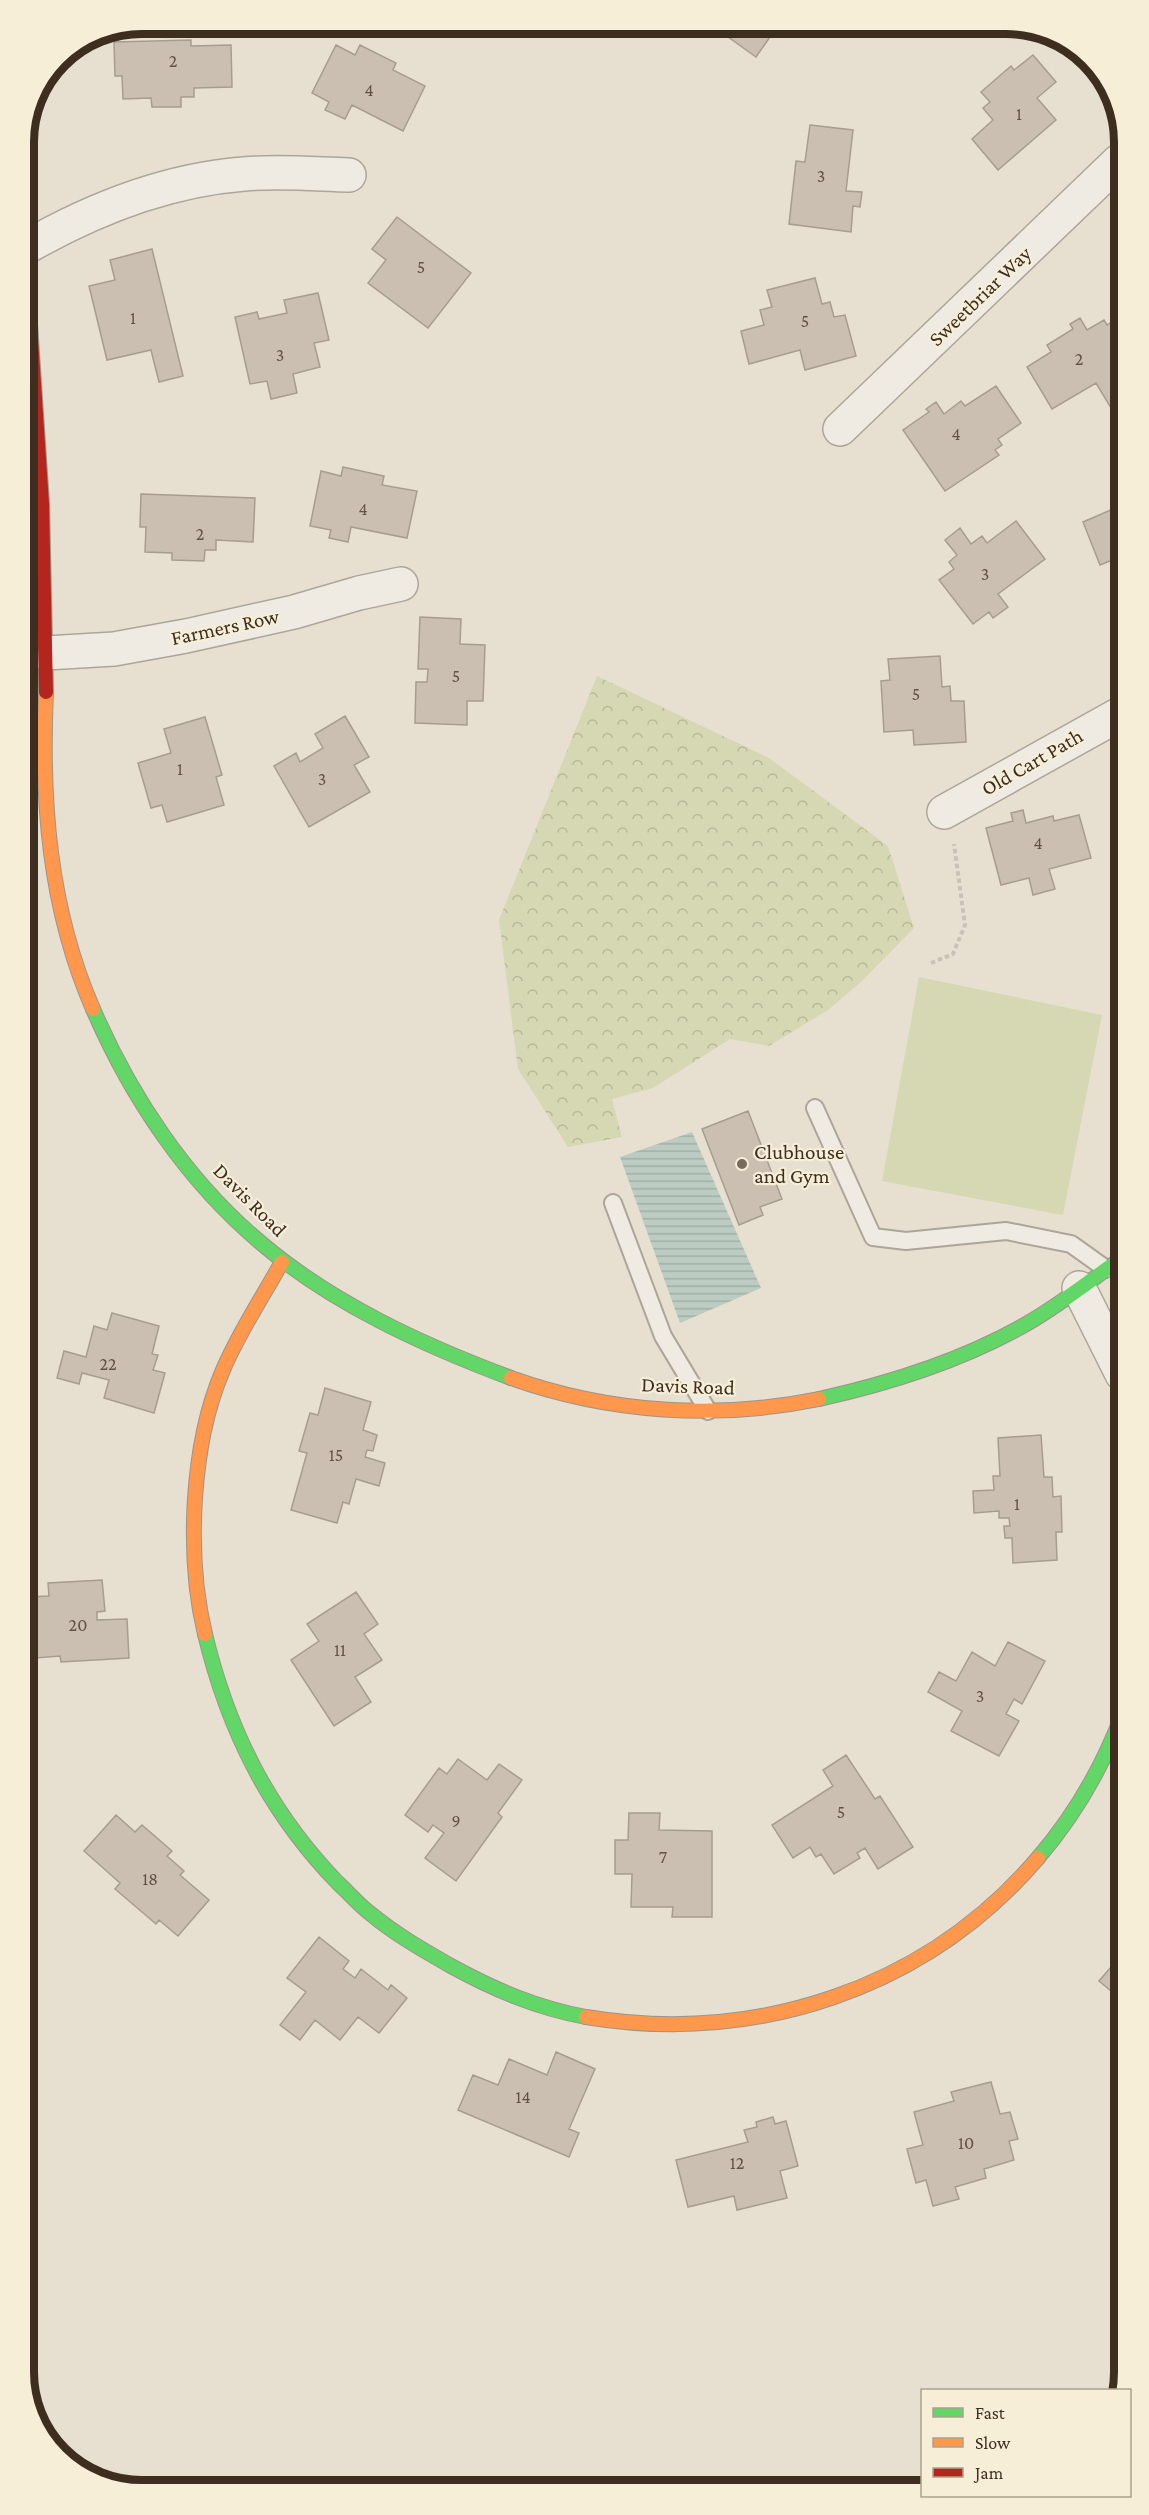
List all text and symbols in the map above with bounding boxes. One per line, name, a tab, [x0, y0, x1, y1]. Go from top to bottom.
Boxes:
house number: 2	[169, 51, 177, 71]
house number: 4	[364, 80, 374, 100]
house number: 1	[1016, 104, 1022, 124]
house number: 3	[817, 166, 825, 186]
street label: Sweetbriar Way	[924, 241, 1036, 351]
house number: 5	[417, 257, 425, 277]
house number: 1	[130, 308, 136, 328]
house number: 5	[801, 311, 809, 331]
house number: 3	[276, 345, 284, 365]
house number: 2	[1075, 349, 1083, 369]
house number: 4	[951, 424, 961, 444]
house number: 4	[358, 499, 368, 519]
house number: 2	[196, 524, 204, 544]
house number: 3	[981, 564, 989, 584]
street label: Farmers Row	[169, 604, 282, 650]
house number: 5	[452, 666, 460, 686]
house number: 5	[912, 684, 920, 704]
street label: Old Cart Path	[977, 723, 1087, 801]
house number: 1	[177, 759, 183, 779]
house number: 3	[318, 769, 326, 789]
house number: 4	[1033, 833, 1043, 853]
place label: Clubhouse and Gym	[754, 1140, 844, 1188]
marker: Clubhouse and Gym	[735, 1157, 749, 1171]
street label: Davis Road	[208, 1158, 292, 1242]
house number: 22	[99, 1354, 117, 1374]
street label: Davis Road	[641, 1372, 735, 1400]
house number: 15	[329, 1445, 343, 1465]
house number: 1	[1014, 1494, 1020, 1514]
house number: 20	[69, 1615, 87, 1635]
house number: 11	[334, 1640, 346, 1660]
house number: 3	[976, 1686, 984, 1706]
house number: 5	[837, 1802, 845, 1822]
house number: 9	[451, 1811, 461, 1831]
house number: 7	[659, 1847, 667, 1867]
house number: 18	[142, 1869, 158, 1889]
house number: 14	[515, 2087, 531, 2107]
house number: 10	[958, 2133, 974, 2153]
house number: 12	[730, 2153, 744, 2173]
legend	[921, 2389, 1131, 2497]
text: Fast	[975, 2403, 1006, 2423]
text: Slow	[975, 2433, 1011, 2453]
text: Jam	[973, 2463, 1004, 2483]

